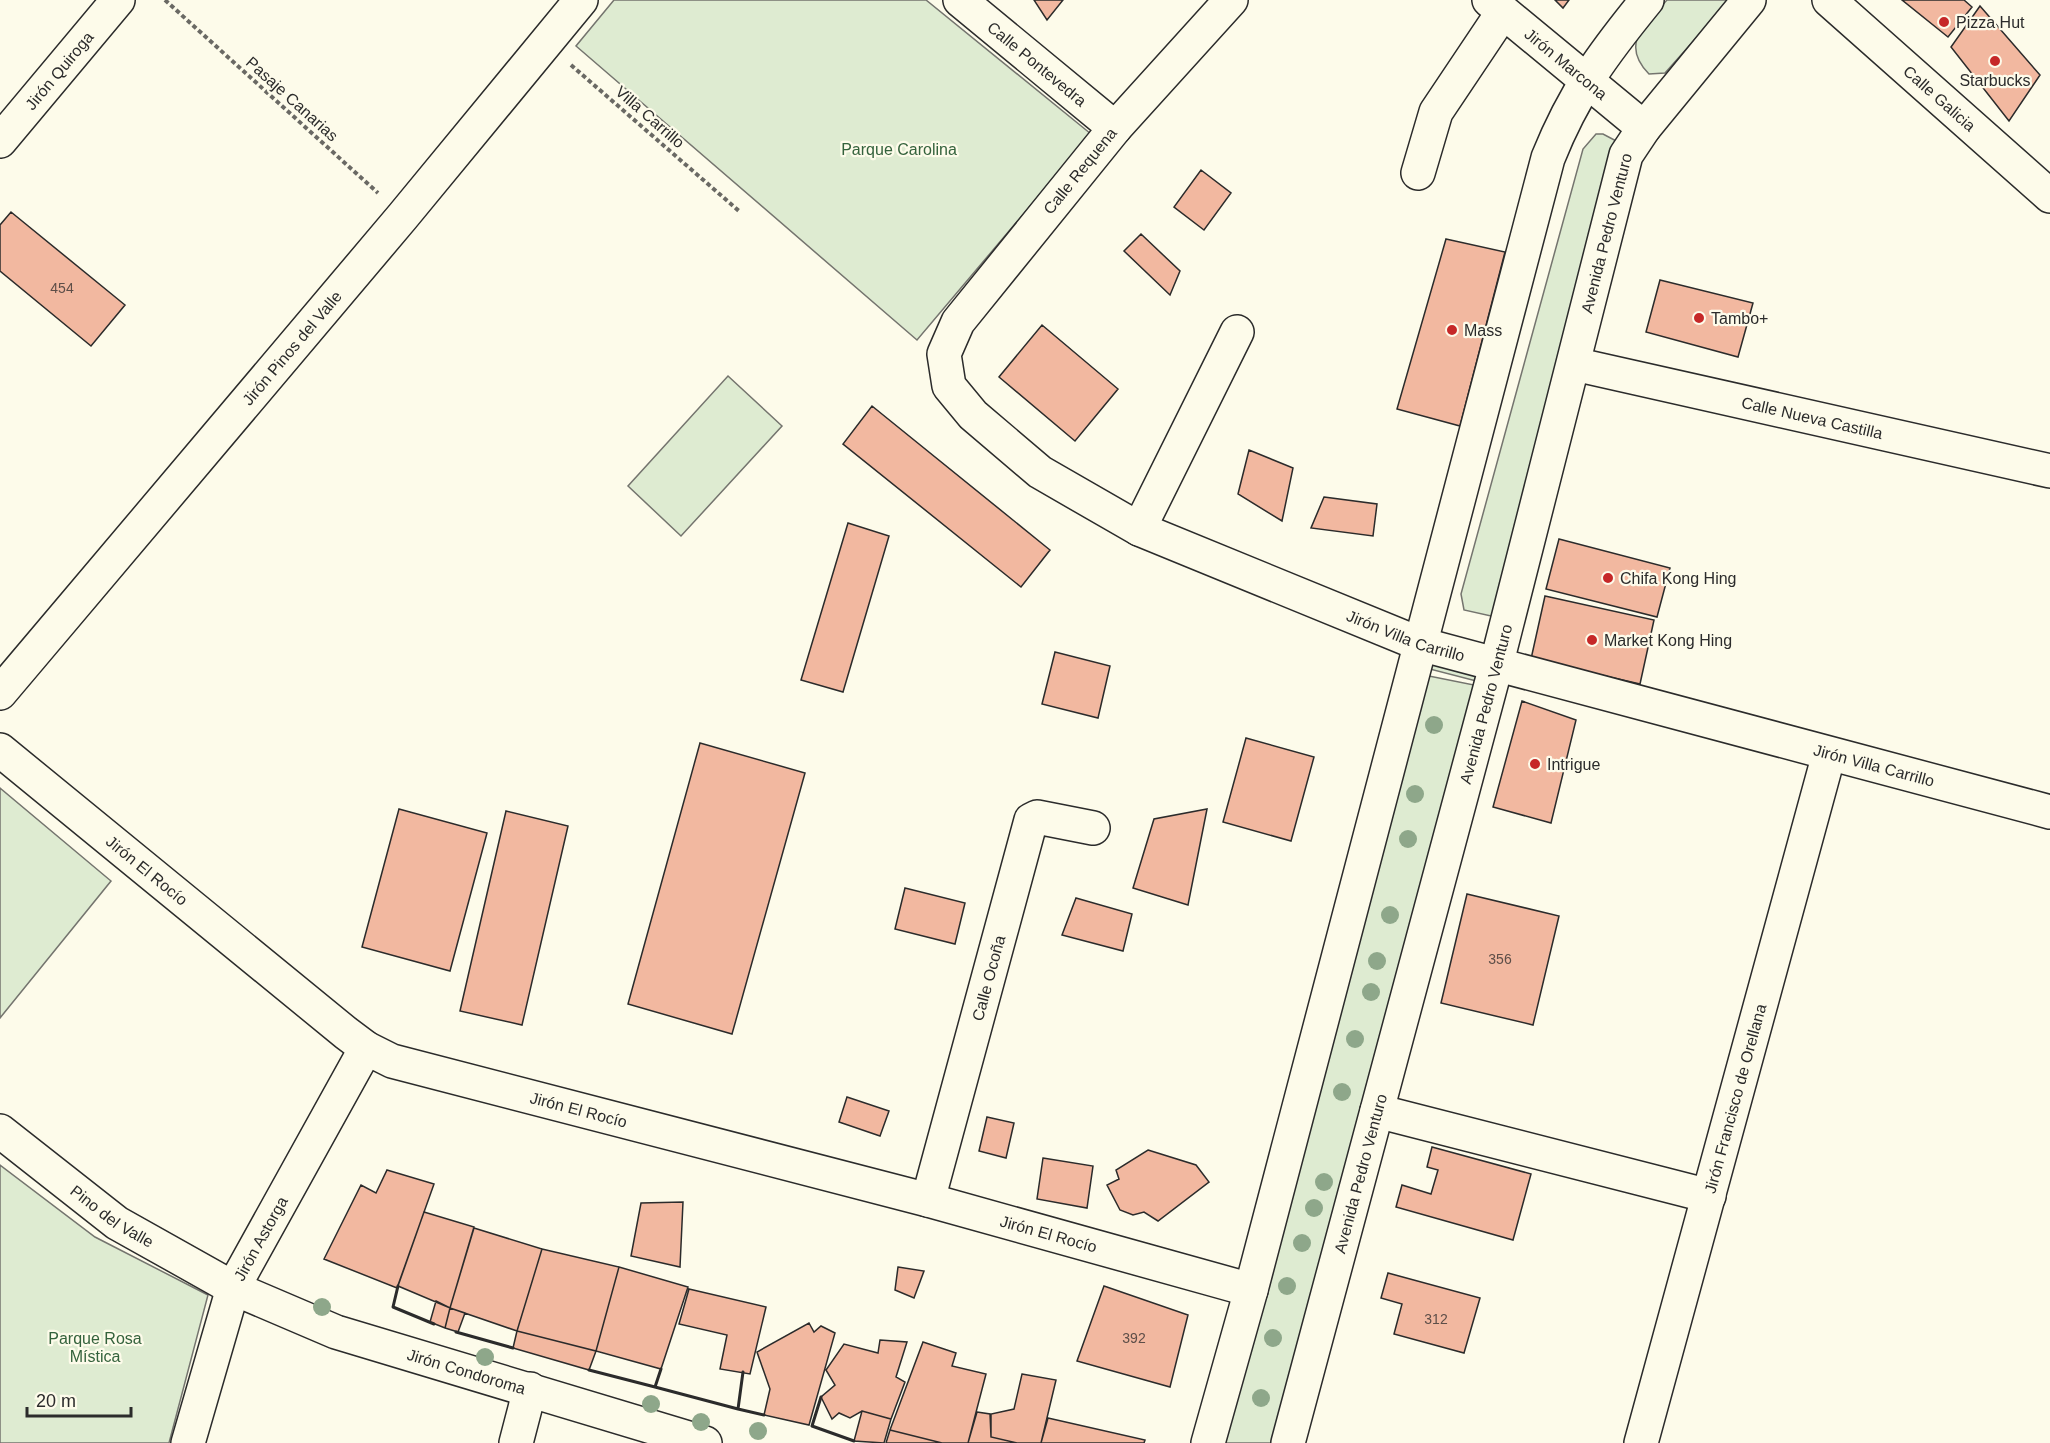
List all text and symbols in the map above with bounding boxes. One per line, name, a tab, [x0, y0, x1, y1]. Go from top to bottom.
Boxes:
place label: Pizza Hut	[1956, 14, 2025, 31]
marker: Pizza Hut	[1937, 15, 1951, 29]
street label: Calle Pontevedra	[984, 18, 1090, 109]
street label: Jirón Marcona	[1522, 25, 1611, 103]
street label: Jirón Quiroga	[22, 28, 96, 113]
street label: Pasaje Canarias	[243, 53, 341, 145]
marker: Starbucks	[1988, 54, 2002, 68]
street label: Calle Galicia	[1900, 62, 1979, 134]
place label: Starbucks	[1959, 72, 2031, 89]
street label: Villa Carrillo	[612, 83, 688, 151]
street label: Calle Requena	[1040, 124, 1120, 217]
park label: Parque Carolina	[841, 141, 957, 158]
street label: Avenida Pedro Venturo	[1578, 151, 1635, 315]
house number: 454	[50, 280, 74, 296]
street label: Jirón Pinos del Valle	[239, 287, 345, 408]
place label: Tambo+	[1711, 310, 1768, 327]
marker: Tambo+	[1692, 311, 1706, 325]
place label: Mass	[1464, 322, 1502, 339]
marker: Mass	[1445, 323, 1459, 337]
street label: Calle Nueva Castilla	[1740, 393, 1884, 442]
place label: Chifa Kong Hing	[1620, 570, 1737, 587]
marker: Chifa Kong Hing	[1601, 571, 1615, 585]
street label: Jirón Villa Carrillo	[1344, 606, 1467, 664]
street label: Avenida Pedro Venturo	[1456, 622, 1515, 786]
place label: Market Kong Hing	[1604, 632, 1732, 649]
marker: Market Kong Hing	[1585, 633, 1599, 647]
street label: Jirón Villa Carrillo	[1812, 741, 1936, 789]
place label: Intrigue	[1547, 756, 1600, 773]
marker: Intrigue	[1528, 757, 1542, 771]
street label: Jirón El Rocío	[103, 832, 191, 908]
street label: Calle Ocoña	[968, 933, 1008, 1023]
house number: 356	[1488, 951, 1512, 967]
street label: Jirón Francisco de Orellana	[1701, 1002, 1769, 1195]
street label: Jirón El Rocío	[528, 1089, 629, 1130]
street label: Avenida Pedro Venturo	[1331, 1092, 1390, 1255]
street label: Pino del Valle	[68, 1182, 157, 1250]
street label: Jirón Astorga	[230, 1193, 291, 1283]
street label: Jirón El Rocío	[998, 1212, 1099, 1255]
house number: 312	[1424, 1311, 1448, 1327]
park label: Parque Rosa Mística	[48, 1330, 142, 1365]
house number: 392	[1122, 1330, 1146, 1346]
street label: Jirón Condoroma	[405, 1345, 528, 1397]
scale bar	[27, 1380, 130, 1418]
text: 20 m	[36, 1391, 76, 1411]

